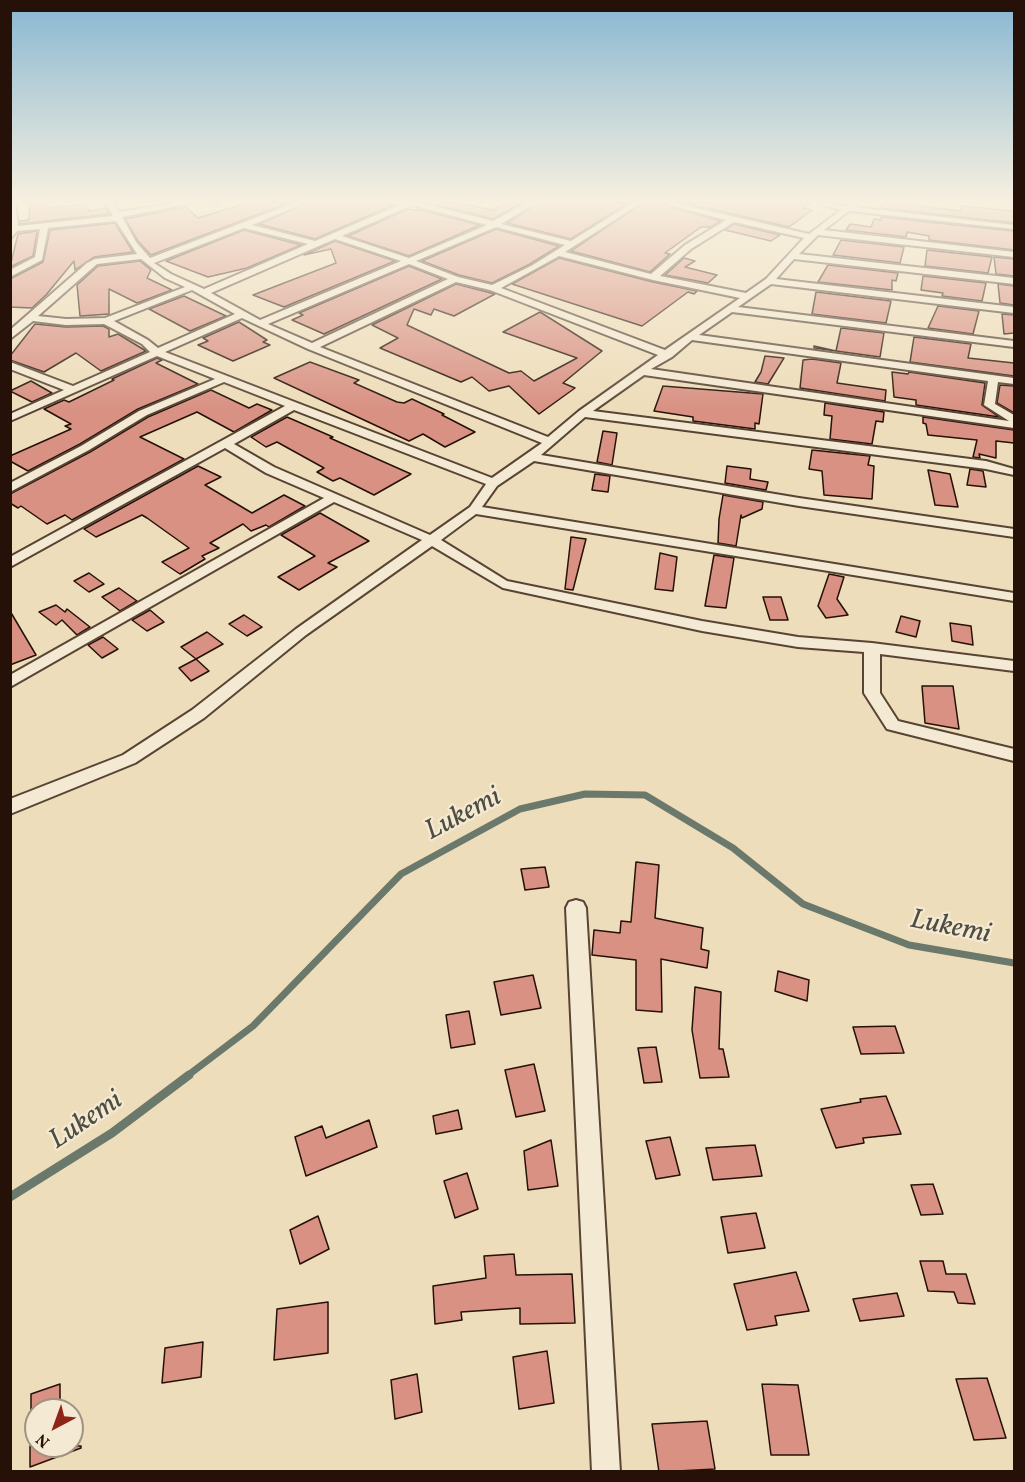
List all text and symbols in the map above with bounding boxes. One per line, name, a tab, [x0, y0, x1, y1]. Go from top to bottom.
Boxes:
water label: Lukemi	[420, 782, 508, 850]
water label: Lukemi	[907, 905, 993, 953]
water label: Lukemi	[44, 1085, 130, 1159]
north arrow	[24, 1398, 84, 1458]
text: N	[32, 1428, 55, 1452]

